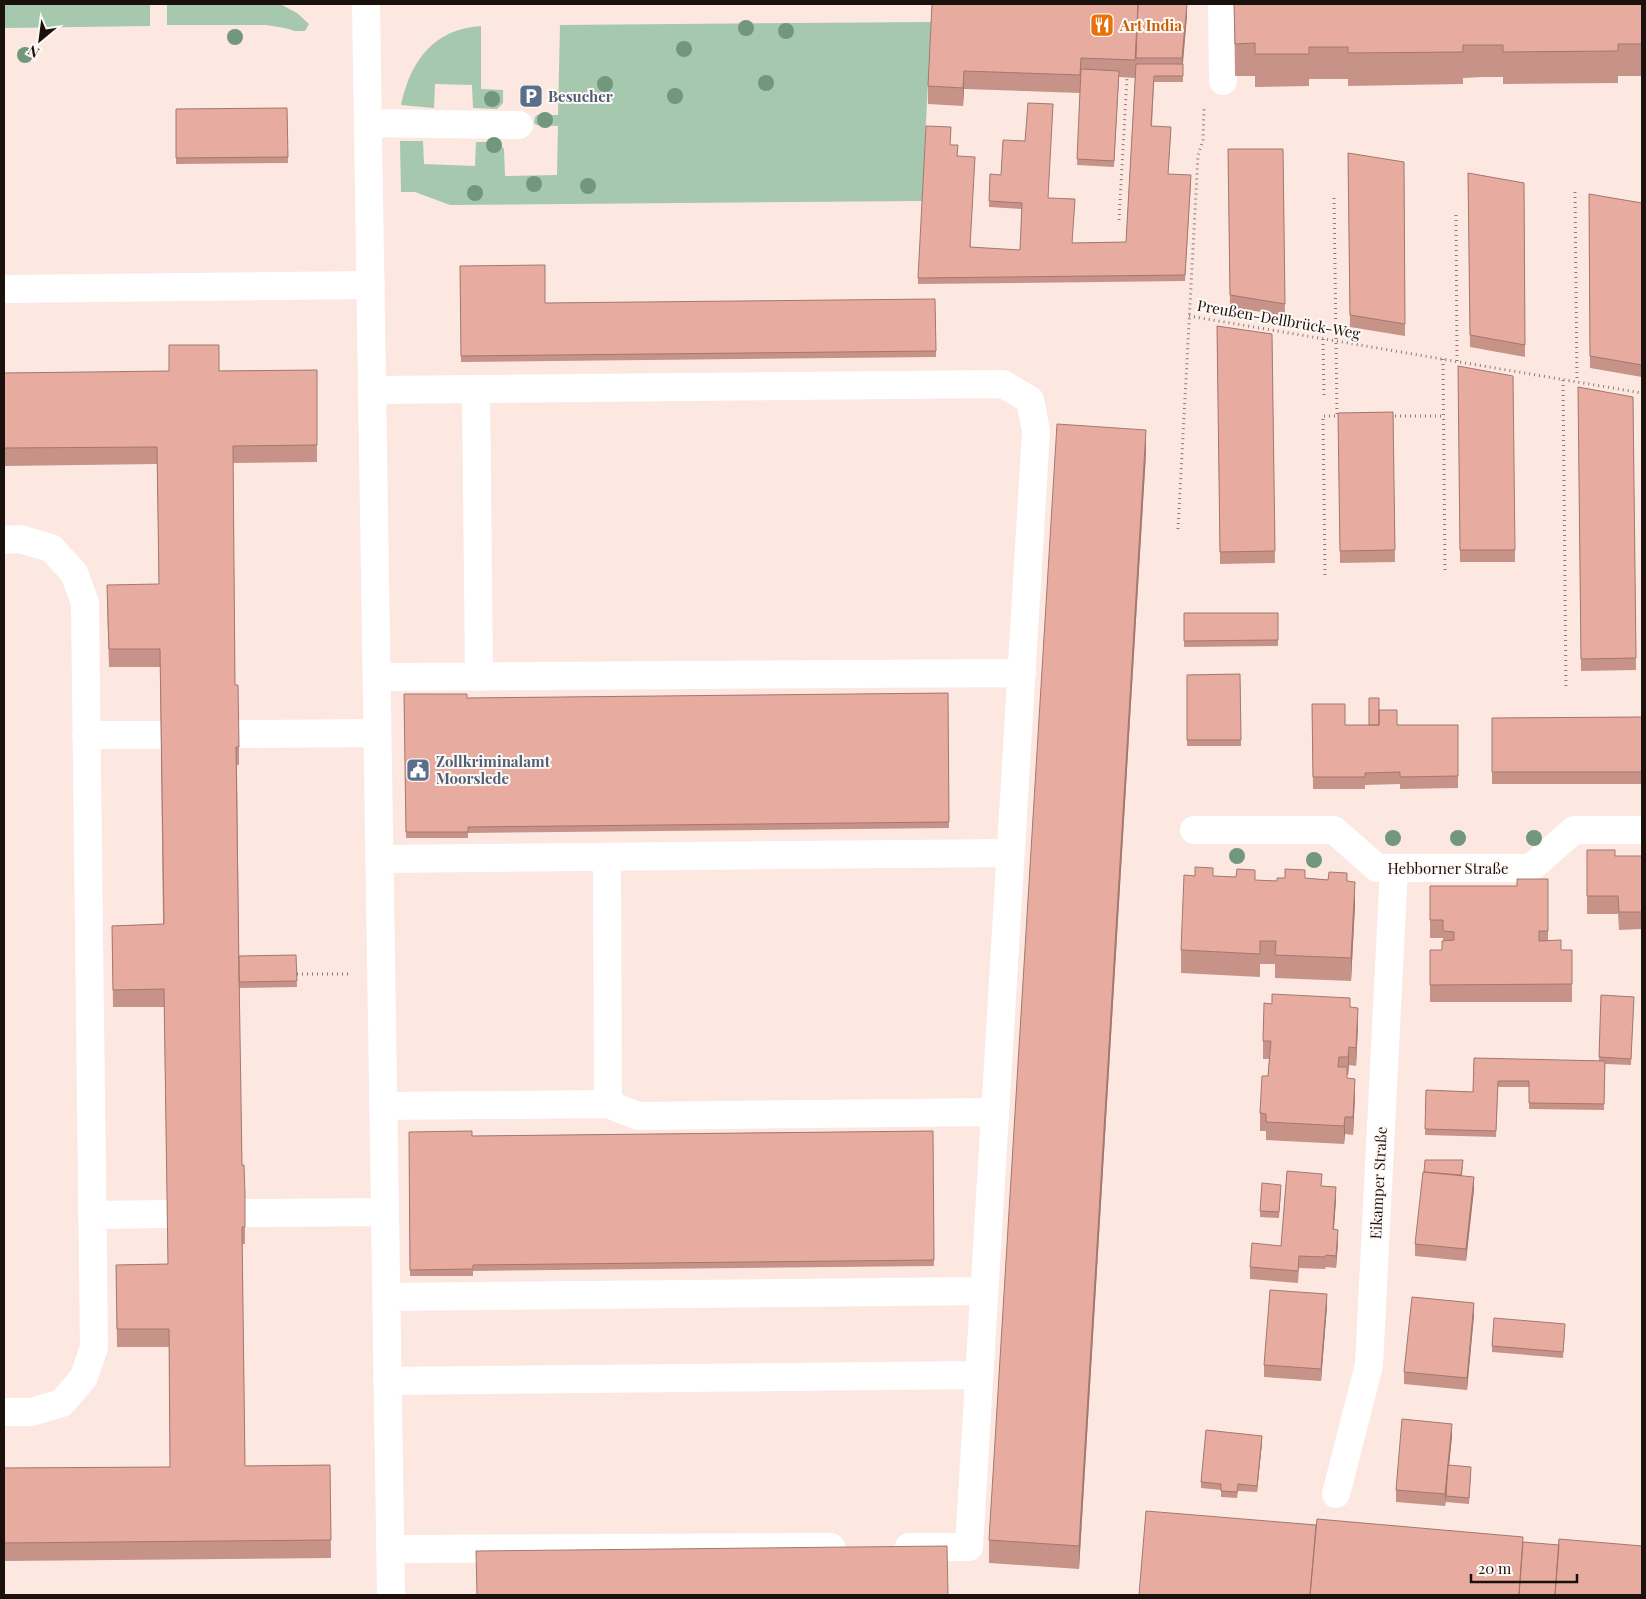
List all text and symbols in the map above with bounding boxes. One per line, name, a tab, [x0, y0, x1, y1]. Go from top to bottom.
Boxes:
restaurant icon: Art India	[1089, 12, 1115, 38]
north arrow	[15, 15, 65, 65]
place label: Art India	[1119, 15, 1182, 35]
text: N	[24, 41, 42, 63]
parking icon: Besucher	[518, 83, 544, 109]
place label: Besucher	[548, 86, 613, 106]
street label: Preußen-Dellbrück-Weg	[1196, 295, 1362, 343]
place label: Zollkriminalamt Moorslede	[436, 751, 551, 788]
public building icon: Zollkriminalamt Moorslede	[405, 757, 431, 783]
street label: Hebborner Straße	[1387, 858, 1509, 878]
street label: Eikamper Straße	[1365, 1126, 1391, 1240]
scale bar	[1471, 1552, 1577, 1584]
text: 20 m	[1478, 1558, 1512, 1578]

